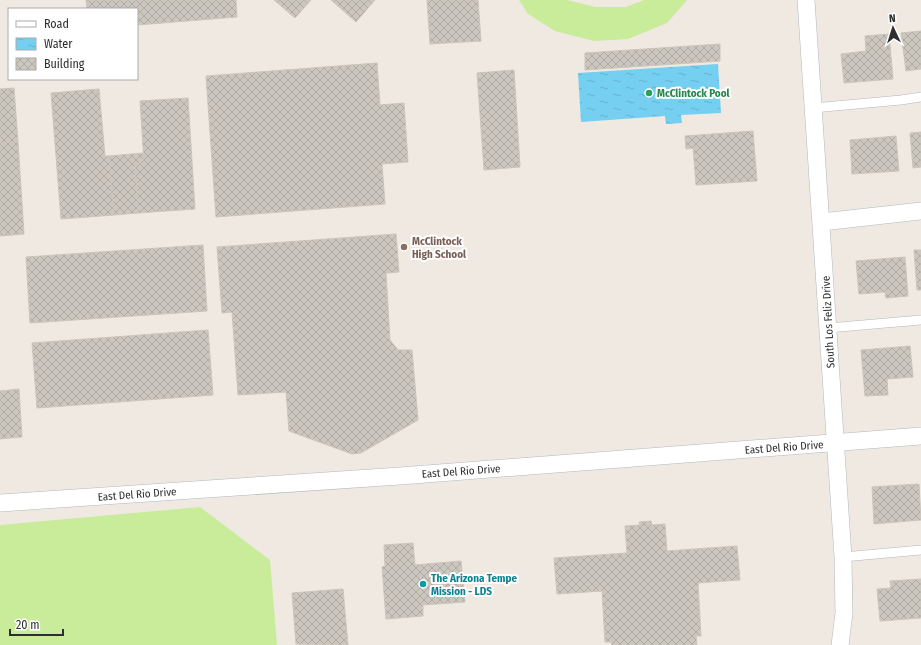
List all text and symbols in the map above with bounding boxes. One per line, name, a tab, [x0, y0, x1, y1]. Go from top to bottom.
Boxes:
legend	[8, 8, 138, 80]
north arrow	[873, 8, 913, 48]
text: N	[889, 12, 896, 25]
text: Road	[44, 17, 69, 31]
text: Water	[44, 37, 73, 51]
text: Building	[44, 57, 85, 71]
place label: McClintock Pool	[657, 87, 731, 100]
marker: McClintock Pool	[644, 88, 654, 98]
place label: McClintock High School	[412, 235, 467, 261]
marker: McClintock High School	[399, 242, 409, 252]
street label: South Los Feliz Drive	[820, 275, 837, 368]
street label: East Del Rio Drive	[744, 438, 824, 457]
street label: East Del Rio Drive	[421, 462, 501, 481]
street label: East Del Rio Drive	[97, 485, 177, 504]
place label: The Arizona Tempe Mission - LDS	[431, 572, 517, 598]
marker: The Arizona Tempe Mission - LDS	[418, 579, 428, 589]
scale bar	[10, 611, 63, 637]
text: 20 m	[16, 618, 40, 632]

